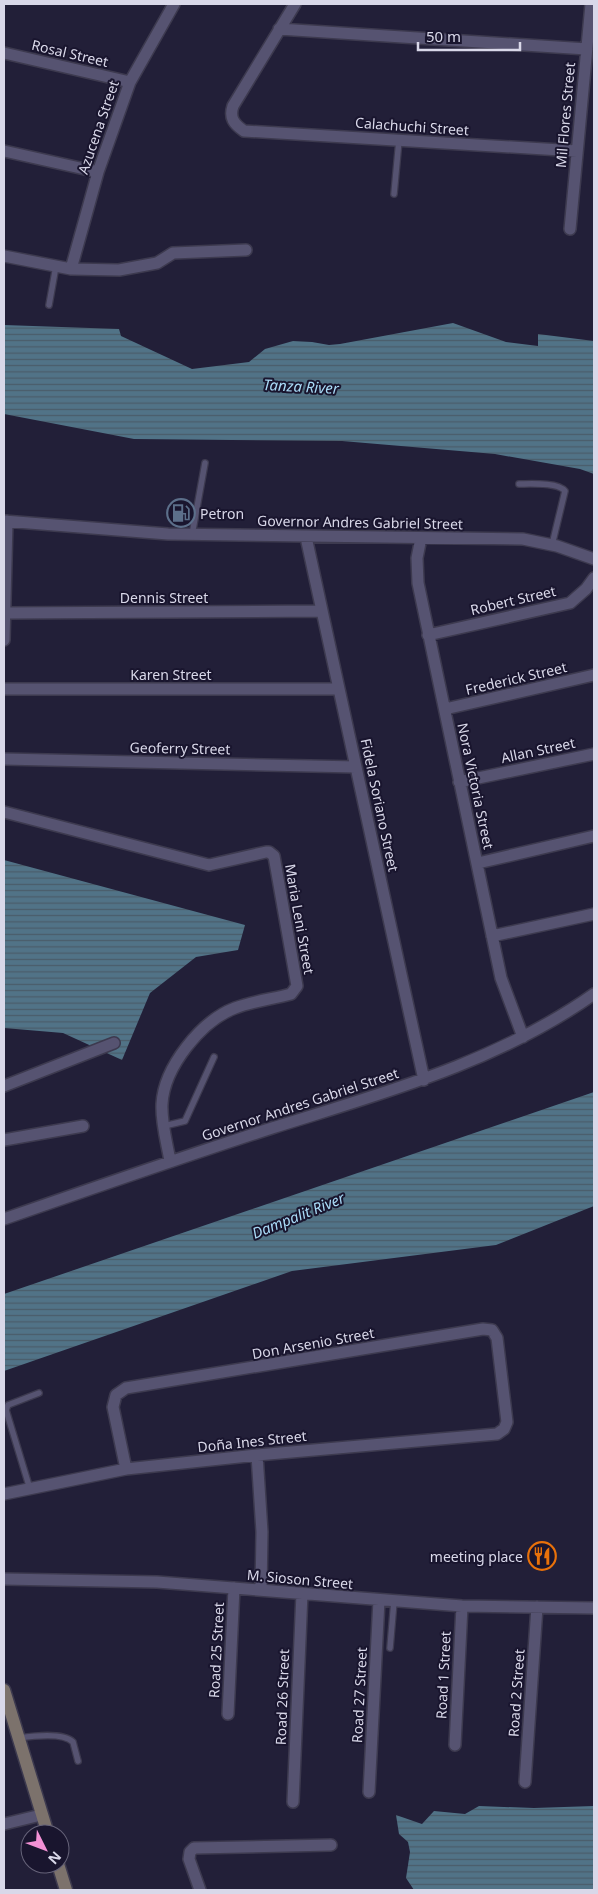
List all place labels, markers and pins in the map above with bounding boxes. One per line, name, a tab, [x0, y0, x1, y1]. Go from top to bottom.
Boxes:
fuel station icon: Petron	[166, 498, 196, 528]
place label: Petron	[200, 504, 244, 523]
restaurant icon: meeting place	[527, 1541, 557, 1571]
place label: meeting place	[430, 1547, 523, 1566]

